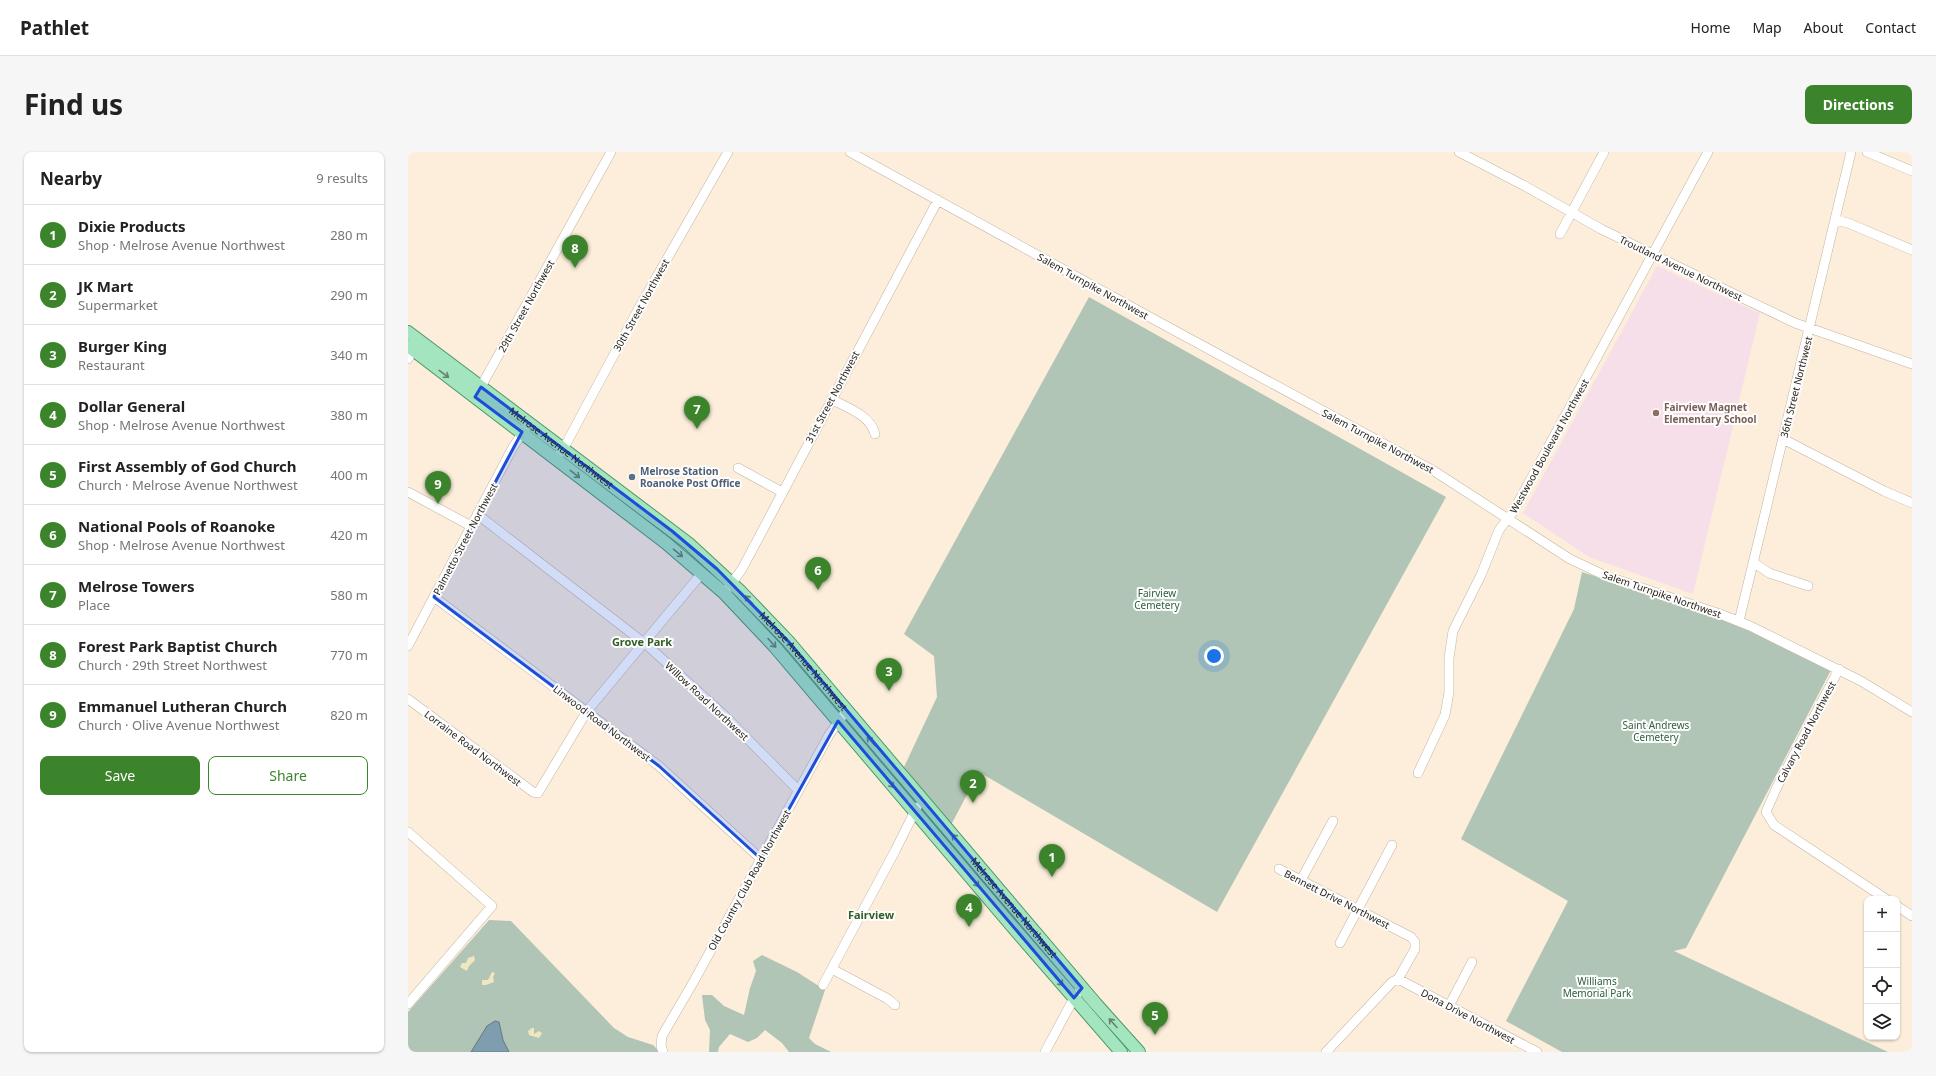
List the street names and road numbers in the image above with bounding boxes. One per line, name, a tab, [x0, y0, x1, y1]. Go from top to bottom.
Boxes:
street label: Troutland Avenue Northwest	[1617, 232, 1745, 304]
street label: Salem Turnpike Northwest	[1035, 250, 1151, 323]
street label: 30th Street Northwest	[610, 256, 672, 354]
street label: 29th Street Northwest	[495, 257, 557, 355]
street label: 36th Street Northwest	[1777, 335, 1815, 439]
street label: 31st Street Northwest	[802, 348, 862, 446]
street label: Westwood Boulevard Northwest	[1506, 376, 1592, 516]
street label: Melrose Avenue Northwest	[506, 404, 617, 492]
street label: Salem Turnpike Northwest	[1320, 406, 1437, 477]
street label: Palmetto Street Northwest	[429, 480, 501, 598]
street label: Salem Turnpike Northwest	[1601, 567, 1724, 621]
street label: Melrose Avenue Northwest	[756, 608, 851, 714]
street label: Willow Road Northwest	[662, 659, 752, 744]
street label: Calvary Road Northwest	[1773, 678, 1839, 785]
street label: Linwood Road Northwest	[550, 682, 654, 765]
street label: Lorraine Road Northwest	[422, 707, 525, 789]
street label: Old Country Club Road Northwest	[704, 807, 794, 953]
street label: Melrose Avenue Northwest	[967, 854, 1061, 961]
street label: Bennett Drive Northwest	[1282, 866, 1393, 932]
street label: Dona Drive Northwest	[1419, 985, 1518, 1047]

